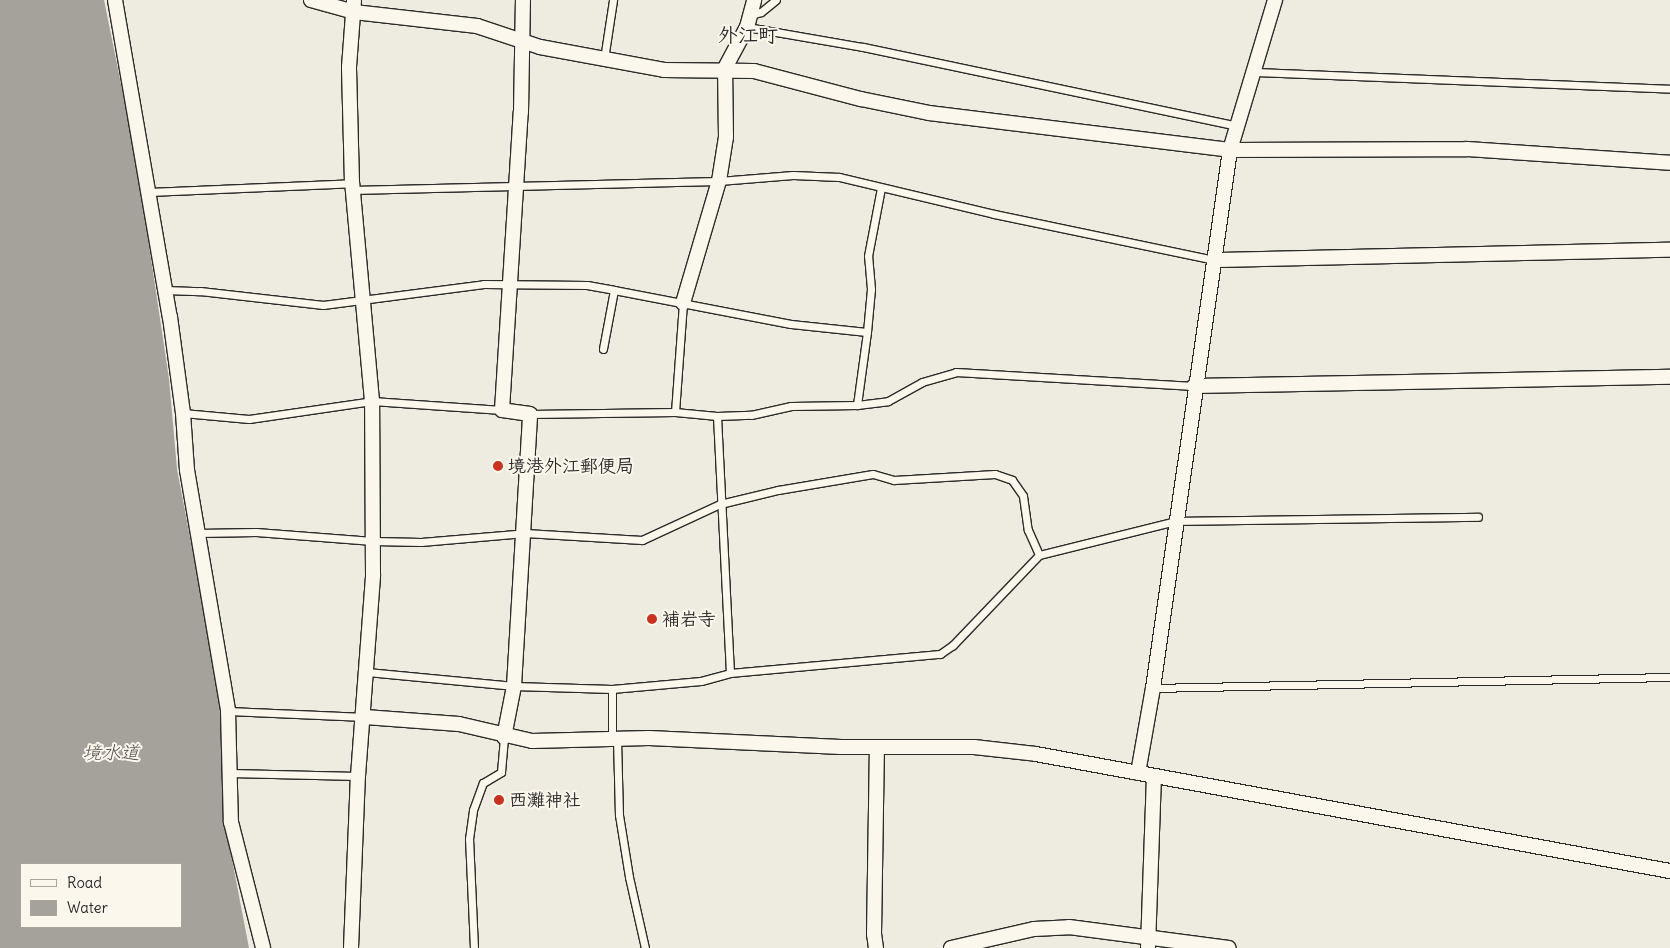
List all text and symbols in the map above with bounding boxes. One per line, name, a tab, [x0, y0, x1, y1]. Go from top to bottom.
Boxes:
district label: 外江町	[718, 22, 778, 46]
place label: 境港外江郵便局	[508, 455, 634, 477]
marker: 境港外江郵便局	[492, 460, 504, 472]
place label: 補岩寺	[662, 608, 716, 630]
marker: 補岩寺	[646, 613, 658, 625]
water label: 境水道	[83, 742, 139, 764]
place label: 西灘神社	[509, 789, 581, 811]
marker: 西灘神社	[493, 794, 505, 806]
legend	[20, 863, 182, 928]
text: Road	[67, 873, 102, 892]
text: Water	[67, 898, 108, 917]

